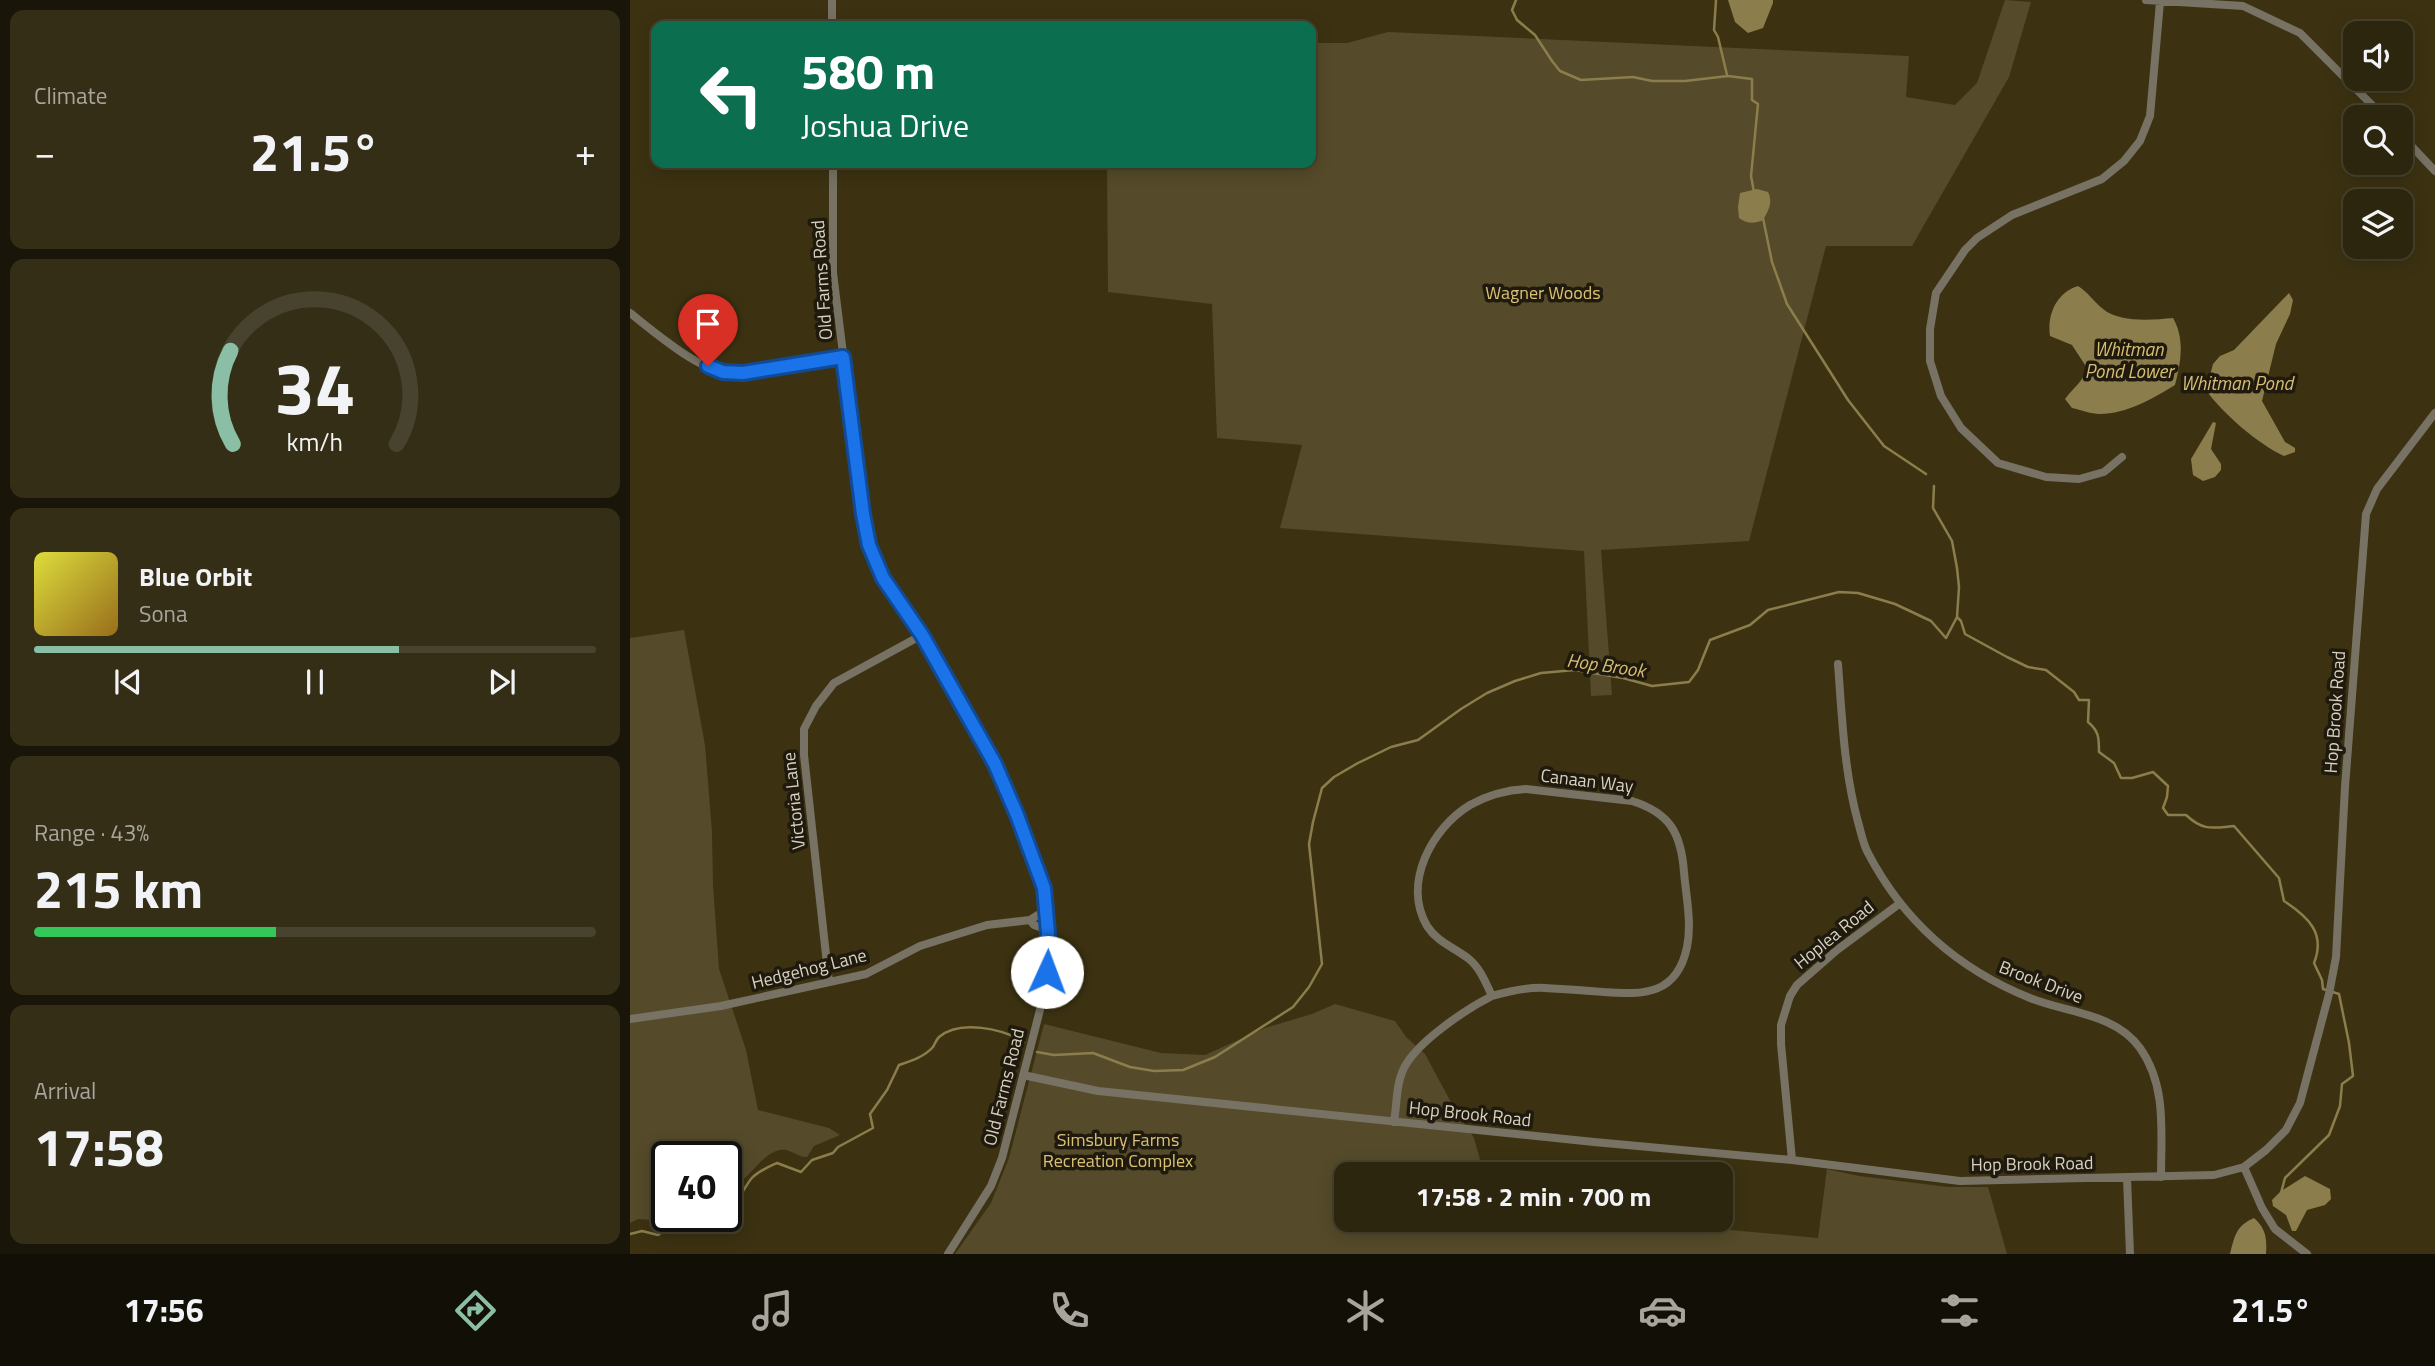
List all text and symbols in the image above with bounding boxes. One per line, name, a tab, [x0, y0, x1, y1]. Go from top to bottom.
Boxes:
map controls	[2343, 21, 2413, 259]
button: sound	[2343, 21, 2413, 91]
text: 580 m	[801, 33, 935, 108]
icon: left	[686, 49, 777, 140]
text: Climate	[34, 78, 107, 113]
text: Joshua Drive	[801, 101, 969, 149]
button: search	[2343, 105, 2413, 175]
text: 21.5°	[250, 112, 380, 191]
text: −	[34, 123, 55, 181]
text: +	[575, 123, 596, 181]
button: layers	[2343, 189, 2413, 259]
street label: Old Farms Road	[804, 219, 839, 341]
park label: Wagner Woods	[1485, 279, 1601, 306]
pin	[678, 294, 738, 366]
icon: arrive	[689, 305, 727, 343]
text: 34	[274, 333, 356, 443]
water label: Whitman Pond Lower	[2085, 334, 2175, 385]
water label: Whitman Pond	[2181, 368, 2295, 397]
text: km/h	[287, 423, 343, 461]
text: Blue Orbit	[139, 557, 252, 596]
text: Sona	[139, 596, 187, 631]
water label: Hop Brook	[1565, 645, 1650, 685]
street label: Hop Brook Road	[2317, 650, 2352, 774]
icon: previous	[109, 663, 147, 701]
icon: pause	[296, 663, 334, 701]
icon: next	[483, 663, 521, 701]
street label: Victoria Lane	[775, 751, 812, 851]
street label: Canaan Way	[1539, 761, 1635, 800]
text: Range · 43%	[34, 815, 149, 850]
text: 215 km	[34, 849, 203, 928]
street label: Hoplea Road	[1788, 894, 1880, 975]
position arrow	[1010, 935, 1084, 1009]
street label: Hedgehog Lane	[748, 941, 869, 996]
street label: Brook Drive	[1995, 953, 2087, 1010]
street label: Old Farms Road	[976, 1025, 1031, 1148]
text: Arrival	[34, 1073, 96, 1108]
street label: Hop Brook Road	[1408, 1094, 1532, 1133]
text: 17:58	[34, 1107, 164, 1186]
park label: Simsbury Farms Recreation Complex	[1043, 1126, 1193, 1174]
speed limit sign: 40	[651, 1141, 742, 1232]
street label: Hop Brook Road	[1970, 1149, 2094, 1178]
text: 17:58 · 2 min · 700 m	[1416, 1177, 1651, 1216]
text: 17:56	[124, 1286, 204, 1334]
icon: directions	[451, 1286, 500, 1335]
icon: music	[748, 1286, 797, 1335]
icon: phone	[1045, 1286, 1094, 1335]
icon: climate	[1341, 1286, 1390, 1335]
icon: car	[1638, 1286, 1687, 1335]
icon: filters	[1935, 1286, 1984, 1335]
text: 21.5°	[2231, 1286, 2311, 1334]

